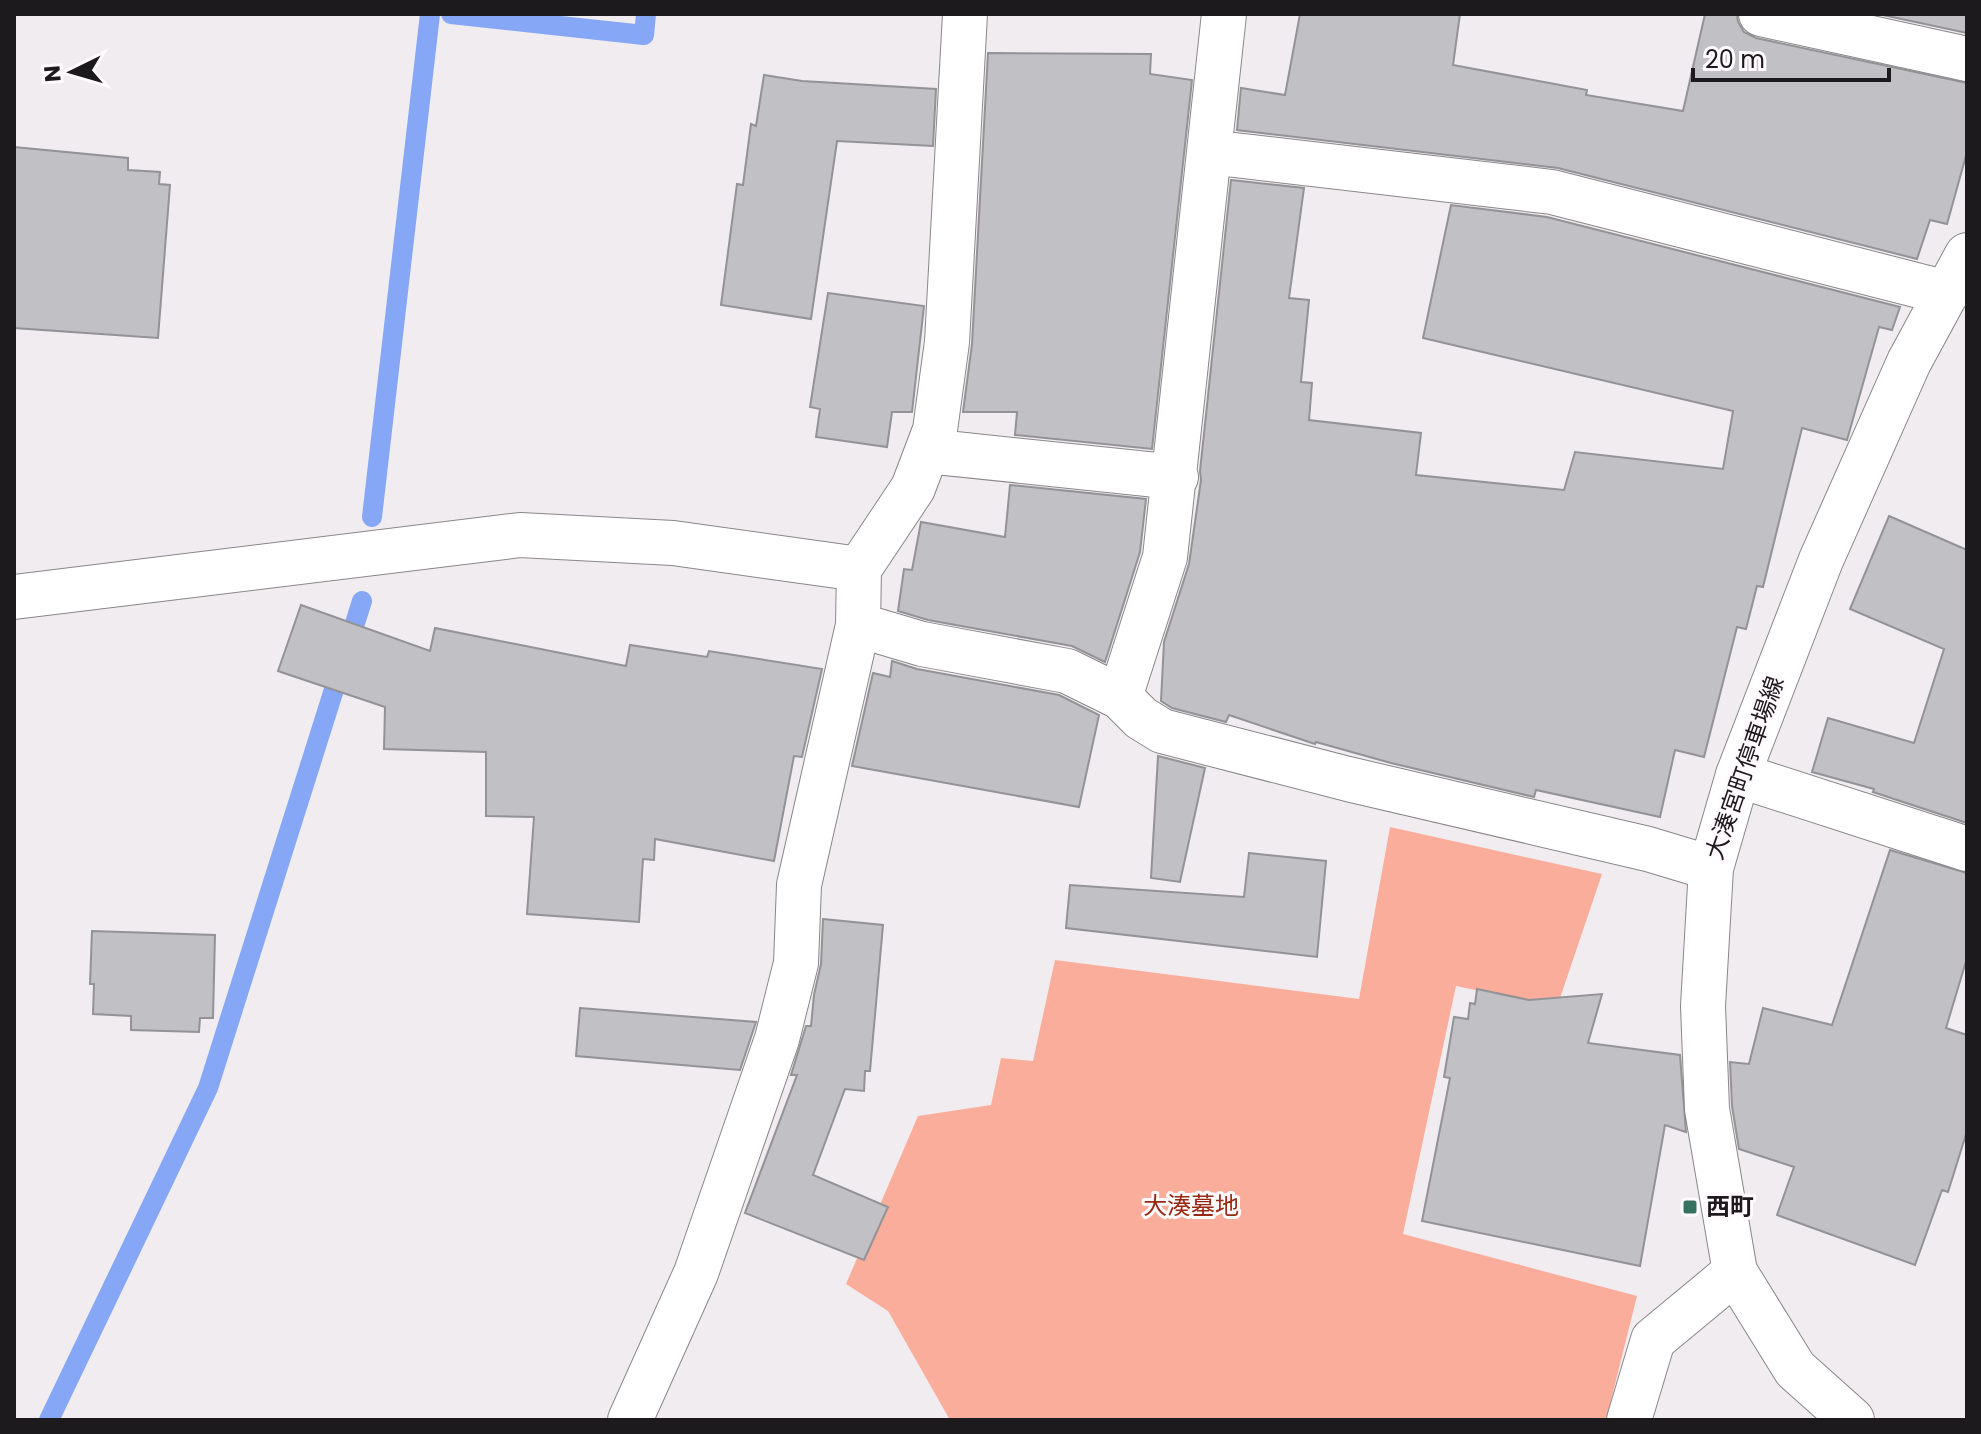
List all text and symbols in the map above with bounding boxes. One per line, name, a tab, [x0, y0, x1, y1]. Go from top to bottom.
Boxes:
north arrow	[32, 32, 112, 112]
scale bar	[1693, 32, 1889, 82]
text: 20 m	[1705, 43, 1765, 76]
text: N	[36, 64, 69, 83]
street label: 大湊宮町停車場線	[1698, 672, 1791, 864]
park label: 大湊墓地	[1143, 1189, 1239, 1222]
place label: 西町	[1706, 1190, 1754, 1223]
marker: 西町	[1681, 1198, 1699, 1216]

